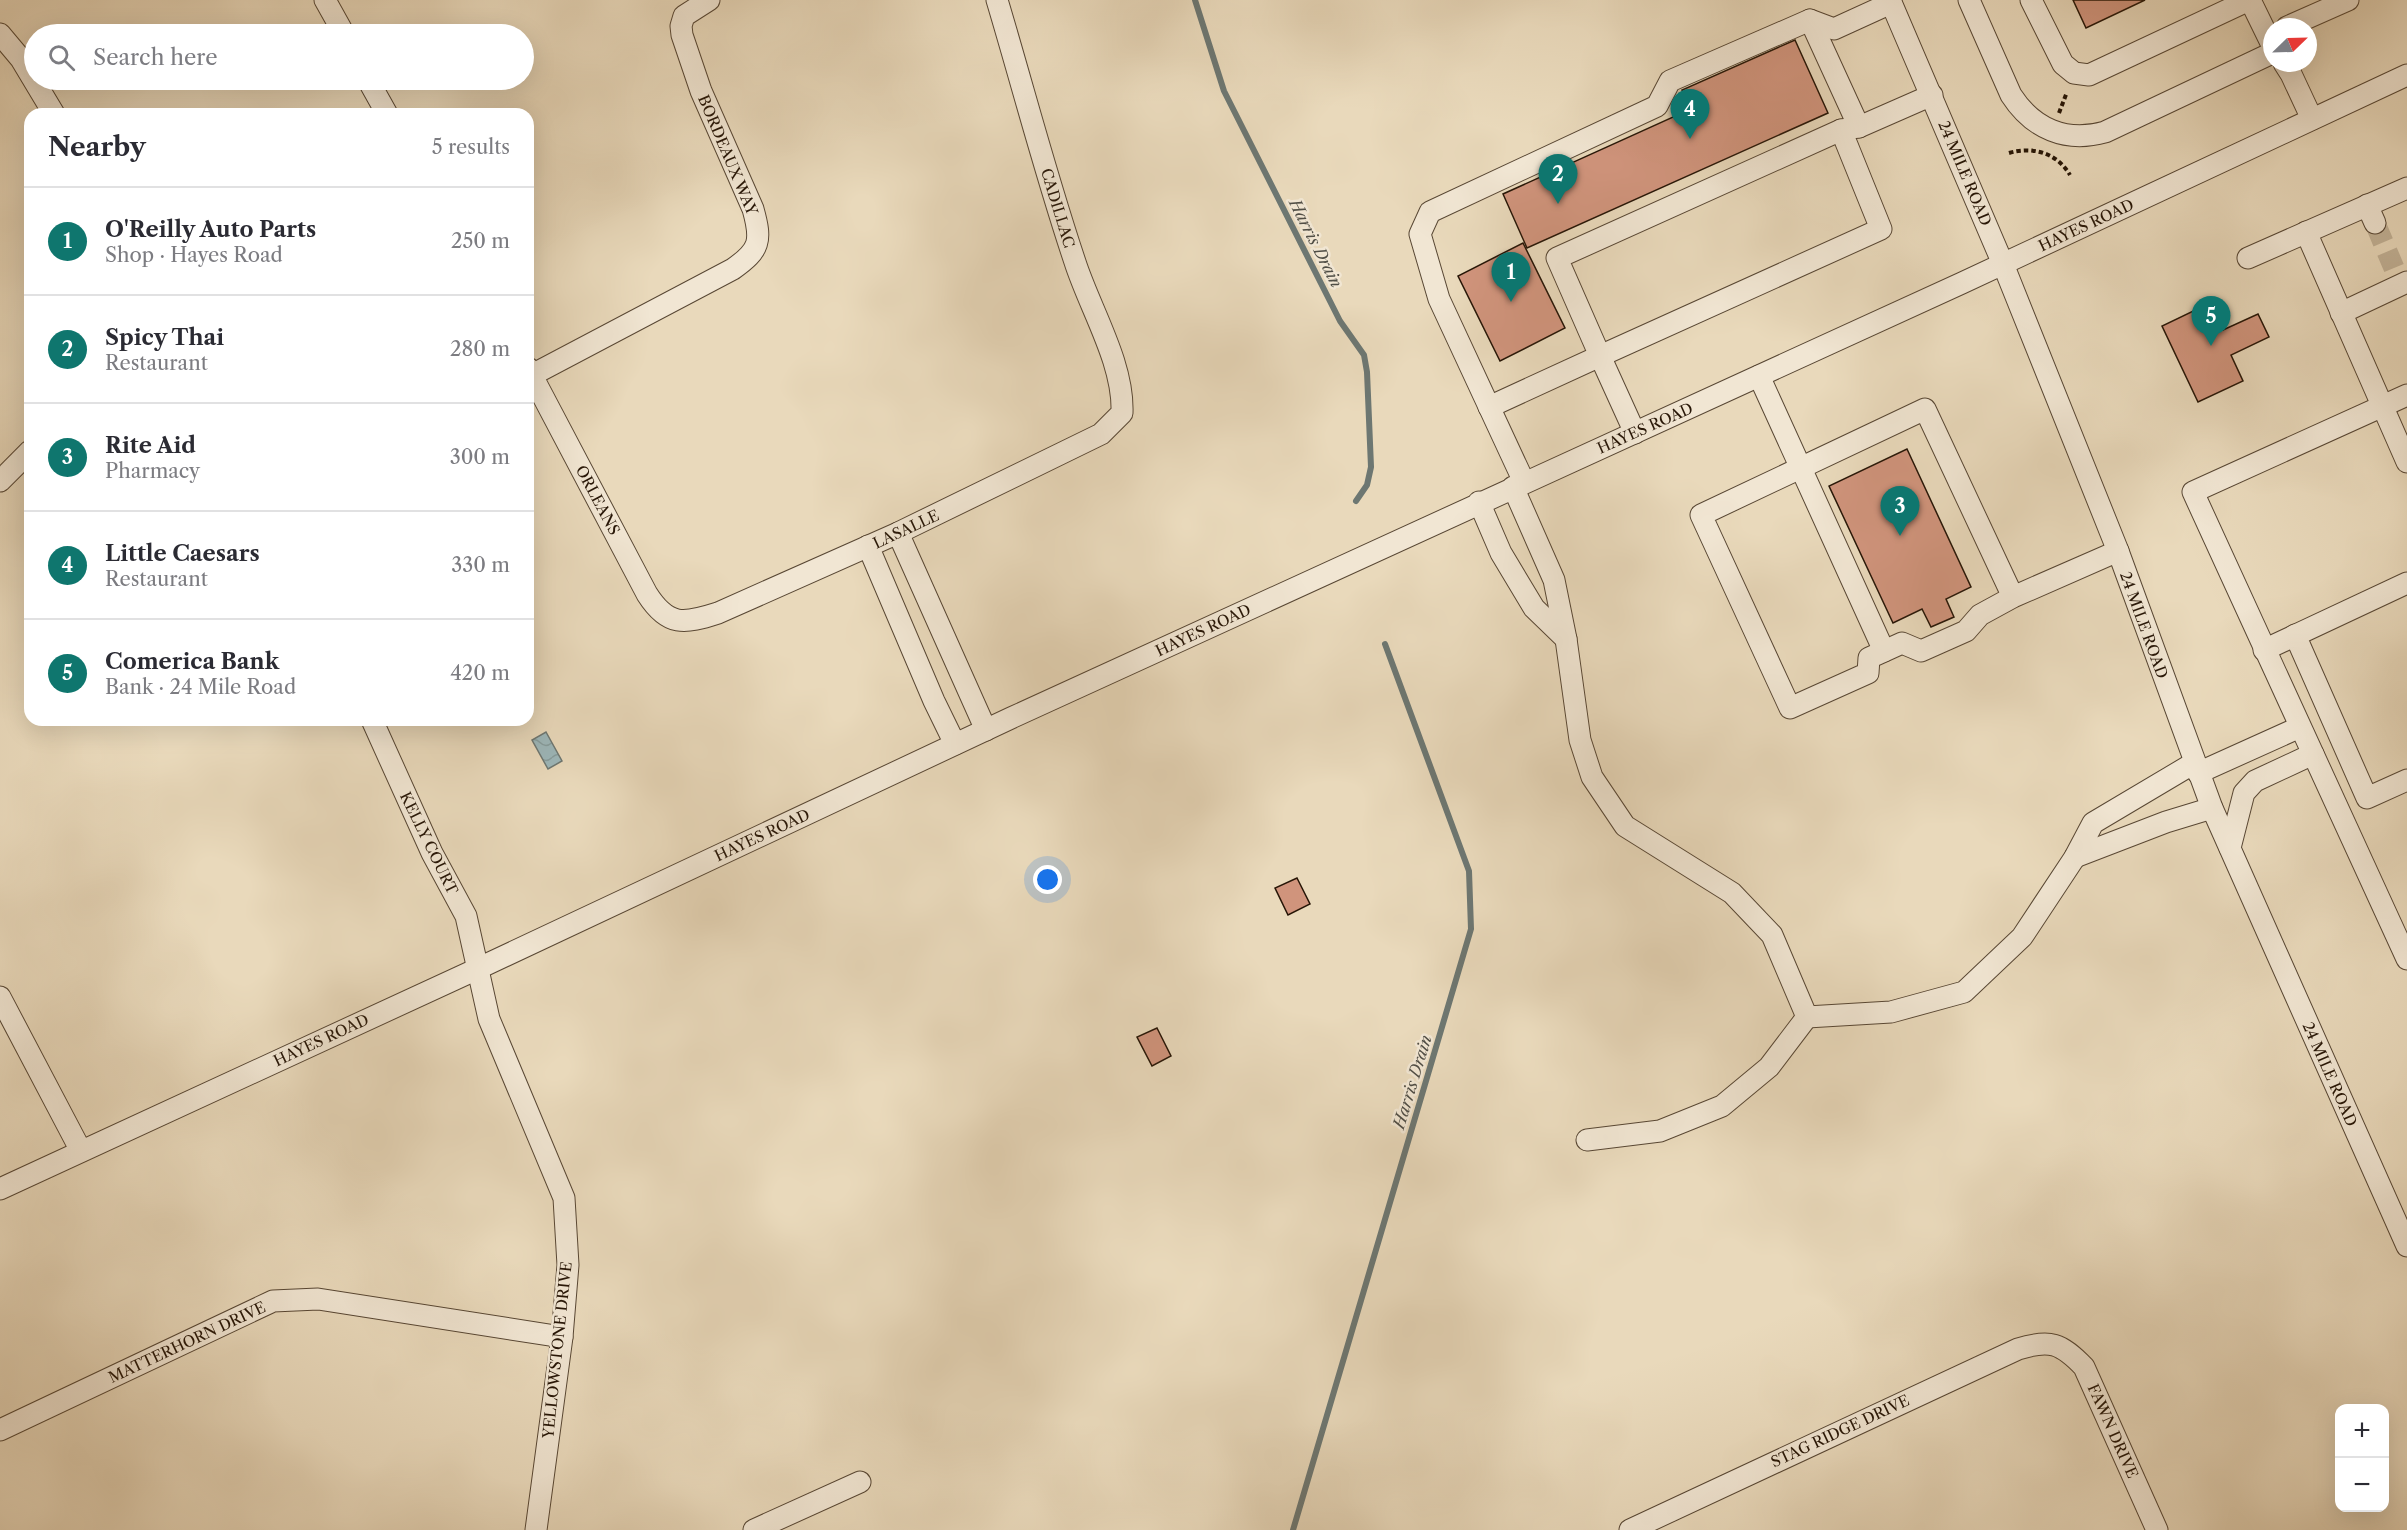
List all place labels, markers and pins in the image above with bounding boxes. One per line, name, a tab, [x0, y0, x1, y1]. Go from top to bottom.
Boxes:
pin: 4	[1670, 90, 1710, 139]
pin: 2	[1538, 154, 1578, 204]
pin: 1	[1492, 252, 1530, 302]
pin: 5	[2192, 296, 2230, 346]
pin: 3	[1880, 486, 1920, 536]

